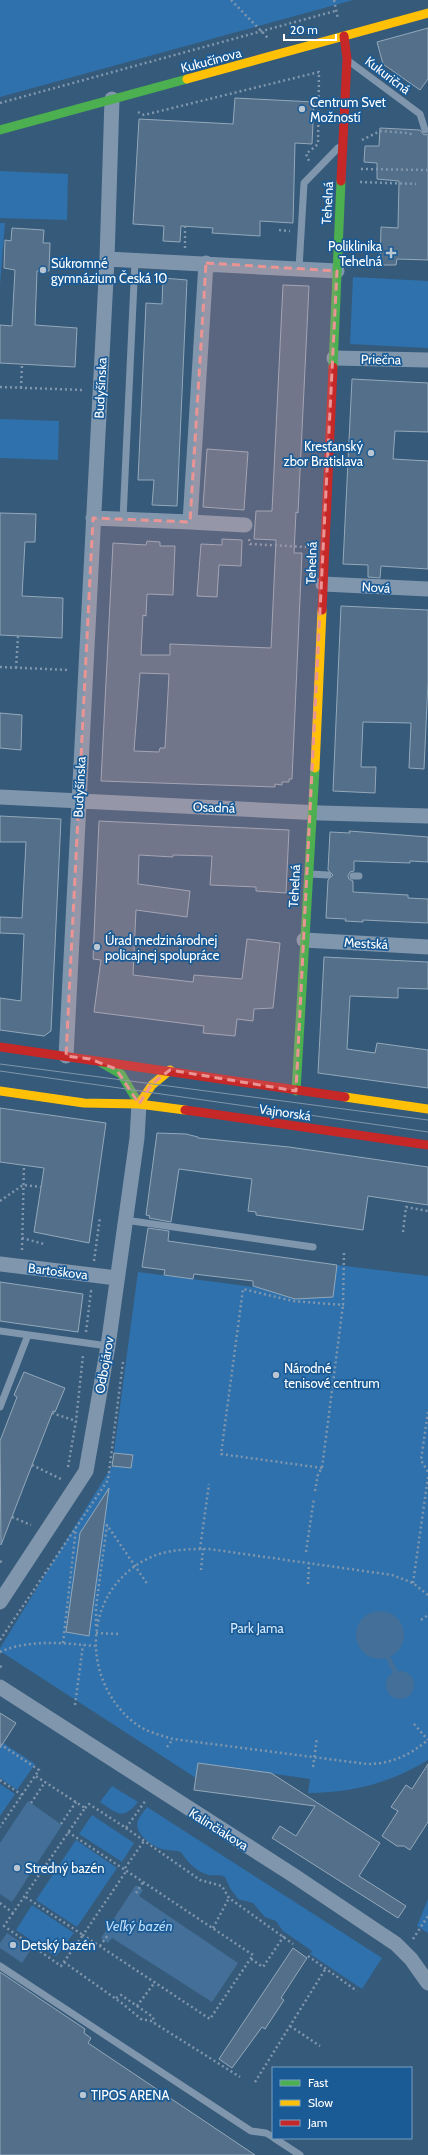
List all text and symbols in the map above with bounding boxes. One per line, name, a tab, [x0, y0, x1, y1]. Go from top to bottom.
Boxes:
scale bar	[284, 16, 336, 42]
text: 20 m	[290, 22, 318, 37]
street label: Kukučínova	[179, 44, 244, 76]
street label: Kukuričná	[362, 53, 414, 98]
place label: Centrum Svet Možností	[310, 94, 387, 125]
marker: Centrum Svet Možností	[297, 104, 307, 114]
street label: Tehelná	[318, 180, 336, 225]
place label: Poliklinika Tehelná	[328, 238, 383, 269]
marker: Poliklinika Tehelná	[385, 247, 397, 259]
place label: Súkromné gymnázium Česká 10	[51, 255, 167, 286]
marker: Súkromné gymnázium Česká 10	[38, 265, 48, 275]
street label: Priečna	[361, 351, 402, 367]
street label: Budyšínska	[90, 356, 110, 419]
place label: Kresťanský zbor Bratislava	[284, 438, 364, 469]
marker: Kresťanský zbor Bratislava	[366, 448, 376, 458]
street label: Tehelná	[302, 541, 320, 585]
street label: Nová	[361, 578, 391, 596]
street label: Budyšínska	[69, 755, 89, 818]
street label: Osadná	[193, 798, 236, 816]
street label: Tehelná	[285, 863, 303, 908]
place label: Úrad medzinárodnej policajnej spolupráce	[105, 931, 220, 964]
street label: Mestská	[344, 934, 389, 952]
marker: Úrad medzinárodnej policajnej spolupráce	[92, 942, 102, 952]
street label: Vajnorská	[258, 1100, 313, 1125]
street label: Bartoškova	[27, 1259, 90, 1283]
street label: Odbojárov	[91, 1335, 118, 1395]
place label: Národné tenisové centrum	[284, 1360, 380, 1391]
marker: Národné tenisové centrum	[271, 1370, 281, 1380]
park label: Park Jama	[230, 1620, 284, 1636]
street label: Kalinčiakova	[186, 1805, 252, 1854]
place label: Stredný bazén	[25, 1860, 105, 1876]
marker: Stredný bazén	[12, 1863, 22, 1873]
water label: Veľký bazén	[105, 1917, 173, 1935]
place label: Detský bazén	[21, 1937, 95, 1953]
marker: Detský bazén	[8, 1940, 18, 1950]
legend	[272, 2067, 412, 2139]
text: Fast	[308, 2075, 328, 2090]
place label: TIPOS ARENA	[91, 2087, 169, 2103]
marker: TIPOS ARENA	[78, 2090, 88, 2100]
text: Slow	[308, 2095, 333, 2110]
text: Jam	[307, 2115, 327, 2130]

